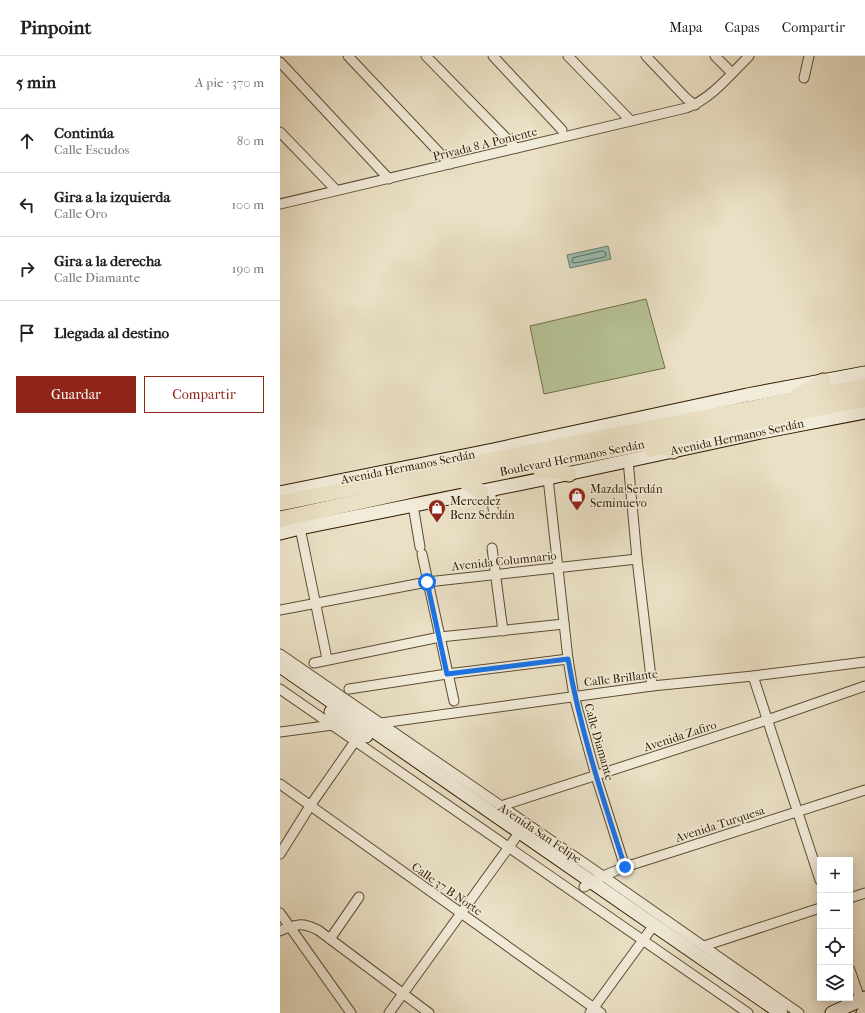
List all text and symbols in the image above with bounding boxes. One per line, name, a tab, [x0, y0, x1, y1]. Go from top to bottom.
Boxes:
text: Pinpoint	[20, 17, 91, 39]
text: Mapa	[669, 19, 703, 36]
text: Capas	[725, 19, 760, 36]
text: Compartir	[782, 19, 845, 36]
text: 5 min	[16, 72, 56, 92]
text: A pie · 370 m	[195, 75, 264, 90]
text: Continúa	[54, 124, 114, 142]
street label: Privada 8 A Poniente	[431, 124, 539, 164]
icon: ahead	[16, 130, 38, 152]
text: 80 m	[237, 133, 264, 148]
text: Calle Escudos	[54, 142, 129, 157]
text: Gira a la izquierda	[54, 188, 170, 206]
icon: left	[16, 194, 38, 216]
text: 100 m	[231, 197, 264, 212]
text: Calle Oro	[54, 206, 107, 221]
text: Gira a la derecha	[54, 252, 161, 270]
icon: right	[16, 258, 38, 280]
text: 190 m	[232, 261, 264, 276]
text: Calle Diamante	[54, 270, 140, 285]
icon: arrive	[16, 322, 38, 344]
text: Llegada al destino	[54, 324, 169, 342]
button: Guardar	[16, 376, 136, 413]
button: Compartir	[144, 376, 264, 413]
street label: Avenida Hermanos Serdán	[668, 416, 805, 458]
street label: Boulevard Hermanos Serdán	[498, 437, 646, 479]
street label: Avenida Hermanos Serdán	[339, 447, 476, 487]
place label: Mazda Serdán Seminuevo	[590, 482, 663, 510]
shop icon: Mazda Serdán Seminuevo	[567, 486, 587, 511]
place label: Mercedez Benz Serdán	[450, 494, 515, 522]
shop icon: Mercedez Benz Serdán	[427, 498, 447, 523]
street label: Avenida Columnario	[450, 549, 557, 574]
route start	[418, 573, 436, 591]
street label: Calle Brillante	[583, 667, 659, 689]
street label: Calle Diamante	[581, 702, 617, 782]
street label: Avenida Zafiro	[641, 718, 718, 755]
street label: Avenida San Felipe	[495, 799, 584, 866]
street label: Avenida Turquesa	[673, 803, 767, 845]
map controls	[817, 857, 853, 1001]
button: +	[817, 857, 853, 893]
route end	[616, 858, 634, 876]
street label: Calle 37 B Norte	[409, 860, 485, 918]
button: −	[817, 893, 853, 929]
button: locate	[817, 929, 853, 965]
button: layers	[817, 965, 853, 1001]

